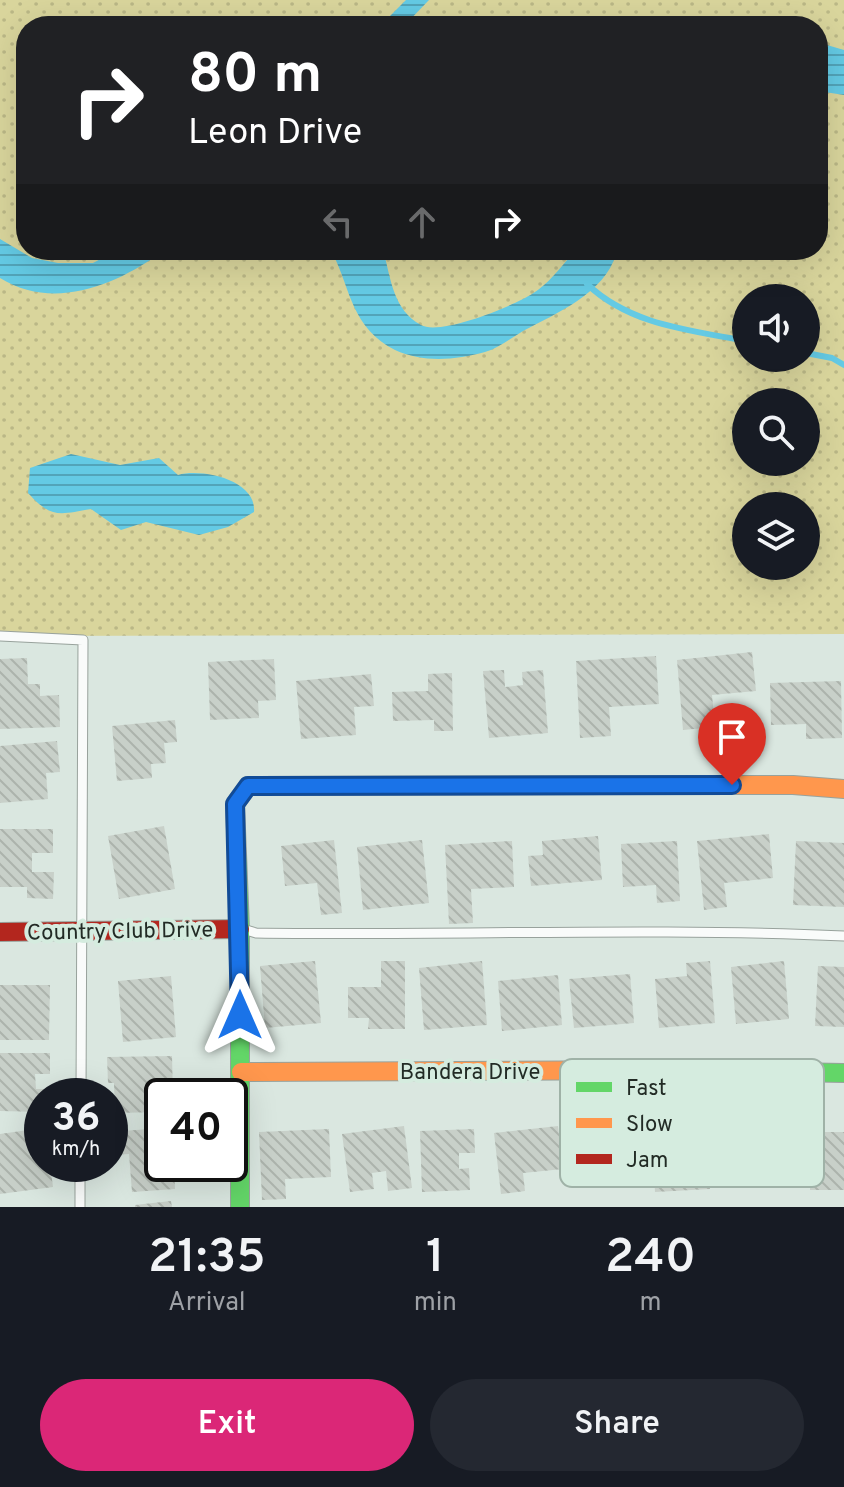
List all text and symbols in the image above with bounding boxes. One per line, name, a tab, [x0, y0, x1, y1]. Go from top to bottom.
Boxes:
text: 80 m	[188, 42, 322, 112]
icon: right	[56, 48, 160, 152]
text: Leon Drive	[188, 111, 362, 157]
icon: left	[316, 200, 360, 244]
icon: ahead	[400, 200, 444, 244]
icon: right	[484, 200, 528, 244]
map controls	[732, 284, 820, 580]
button: sound	[732, 284, 820, 372]
button: search	[732, 388, 820, 476]
button: layers	[732, 492, 820, 580]
pin	[698, 703, 766, 785]
icon: arrive	[710, 715, 754, 759]
street label: Country Club Drive	[27, 917, 213, 948]
position arrow	[198, 973, 282, 1057]
legend	[560, 1059, 824, 1187]
street label: Bandera Drive	[400, 1060, 540, 1087]
text: Fast	[626, 1076, 667, 1103]
speed limit sign: 40	[144, 1078, 248, 1182]
text: 36	[52, 1095, 100, 1145]
text: Slow	[626, 1112, 673, 1139]
text: km/h	[52, 1137, 100, 1163]
text: Jam	[626, 1148, 669, 1175]
text: 21:35	[148, 1229, 266, 1289]
text: 1	[426, 1229, 445, 1289]
text: 240	[605, 1229, 696, 1289]
text: Arrival	[168, 1287, 246, 1320]
text: min	[414, 1287, 457, 1320]
text: m	[639, 1287, 662, 1320]
button: Exit	[40, 1379, 414, 1471]
button: Share	[430, 1379, 804, 1471]

